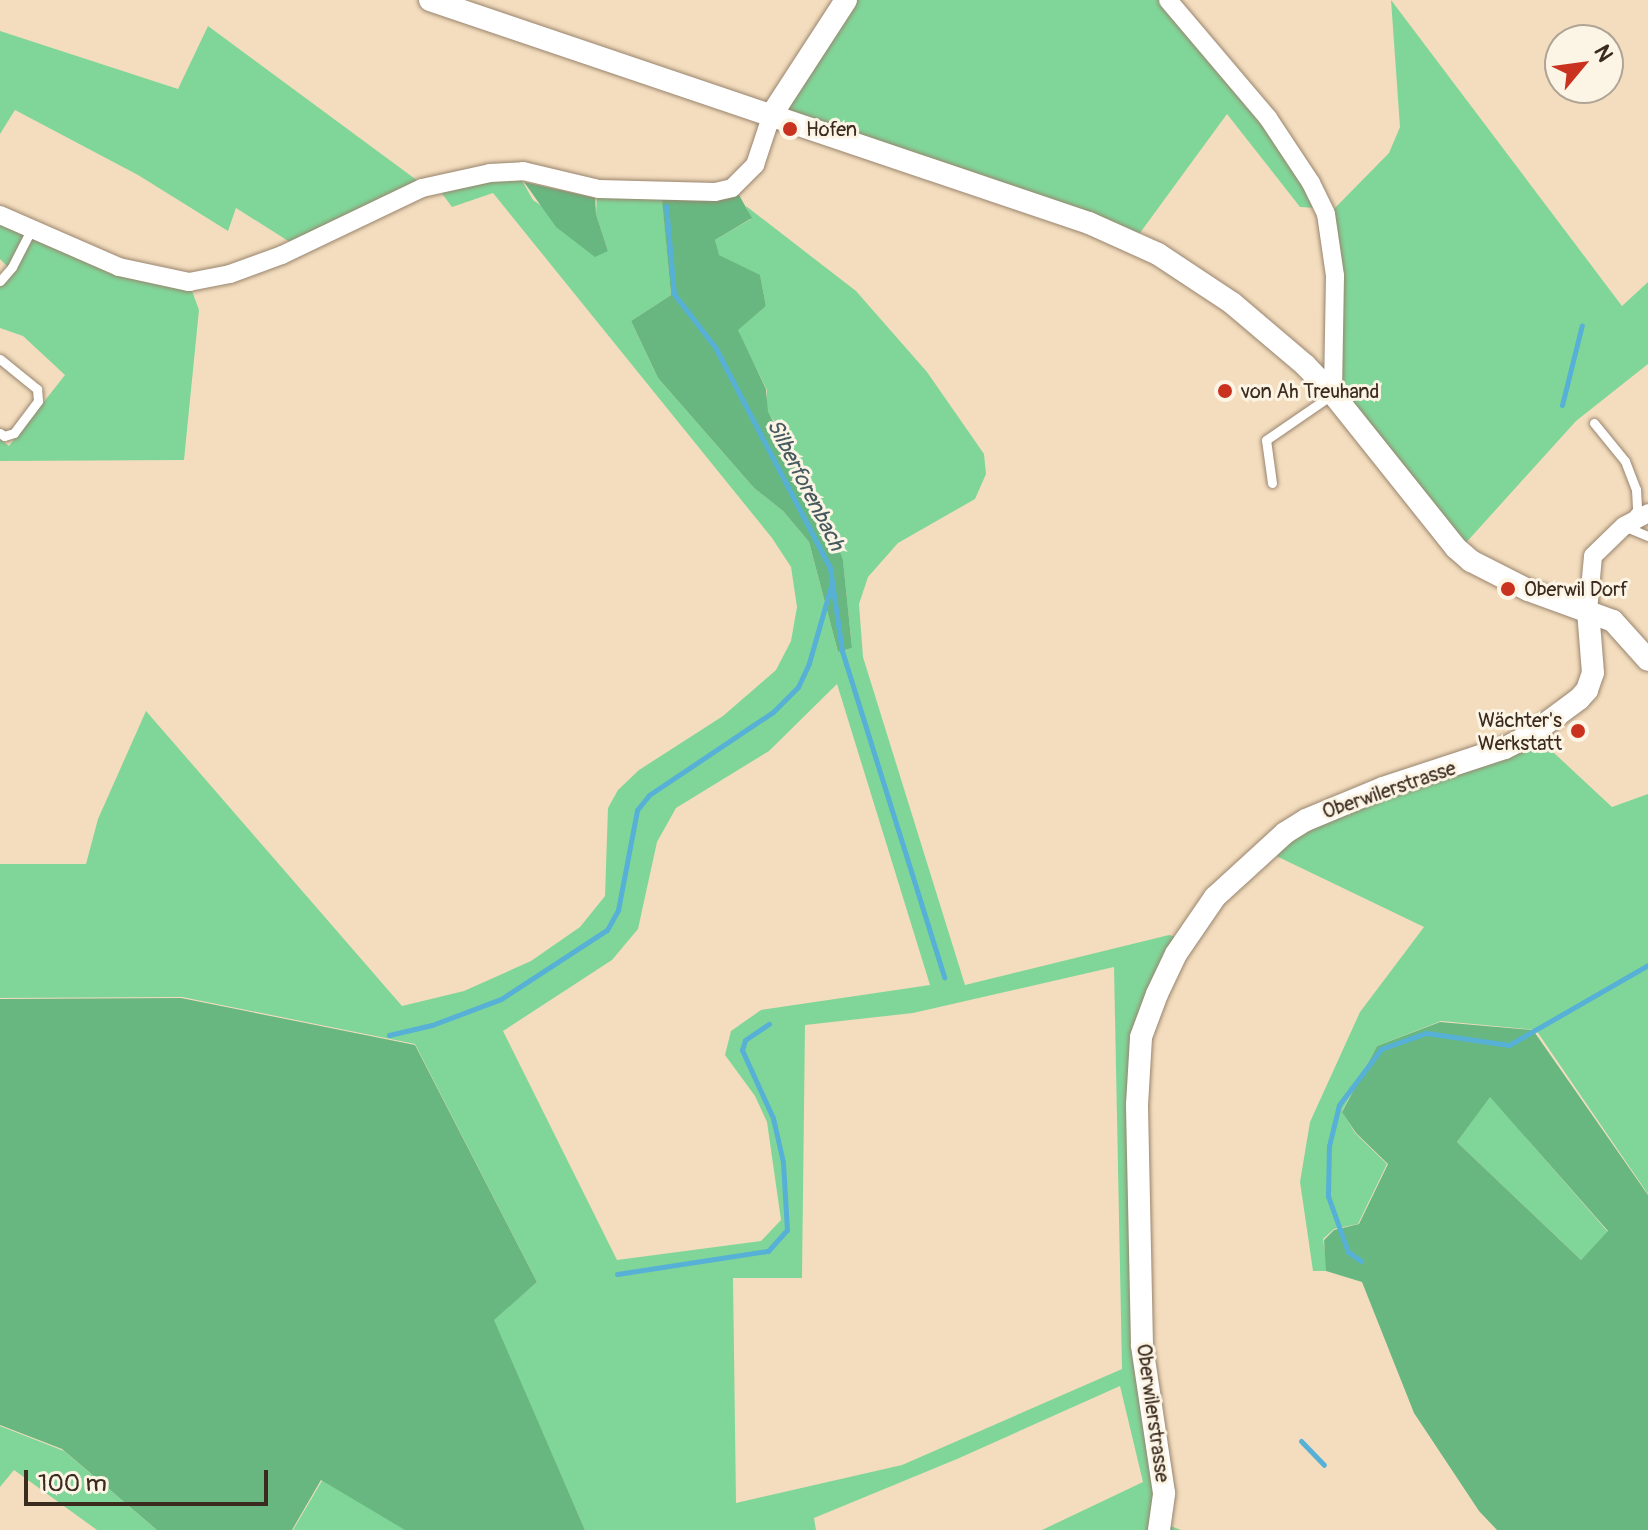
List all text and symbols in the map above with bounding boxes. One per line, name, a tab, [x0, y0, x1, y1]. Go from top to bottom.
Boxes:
north arrow	[1544, 24, 1624, 104]
text: N	[1587, 40, 1619, 67]
place label: Hofen	[806, 117, 857, 141]
marker: Hofen	[781, 120, 799, 138]
place label: von Ah Treuhand	[1241, 379, 1379, 403]
marker: von Ah Treuhand	[1216, 382, 1234, 400]
water label: Silberforenbach	[761, 415, 849, 555]
place label: Oberwil Dorf	[1524, 577, 1628, 601]
marker: Oberwil Dorf	[1499, 580, 1517, 598]
place label: Wächter's Werkstatt	[1478, 708, 1562, 755]
marker: Wächter's Werkstatt	[1569, 722, 1587, 740]
street label: Oberwilerstrasse	[1319, 756, 1459, 824]
street label: Oberwilerstrasse	[1131, 1342, 1175, 1484]
scale bar	[28, 1454, 272, 1504]
text: 100 m	[38, 1469, 107, 1498]

